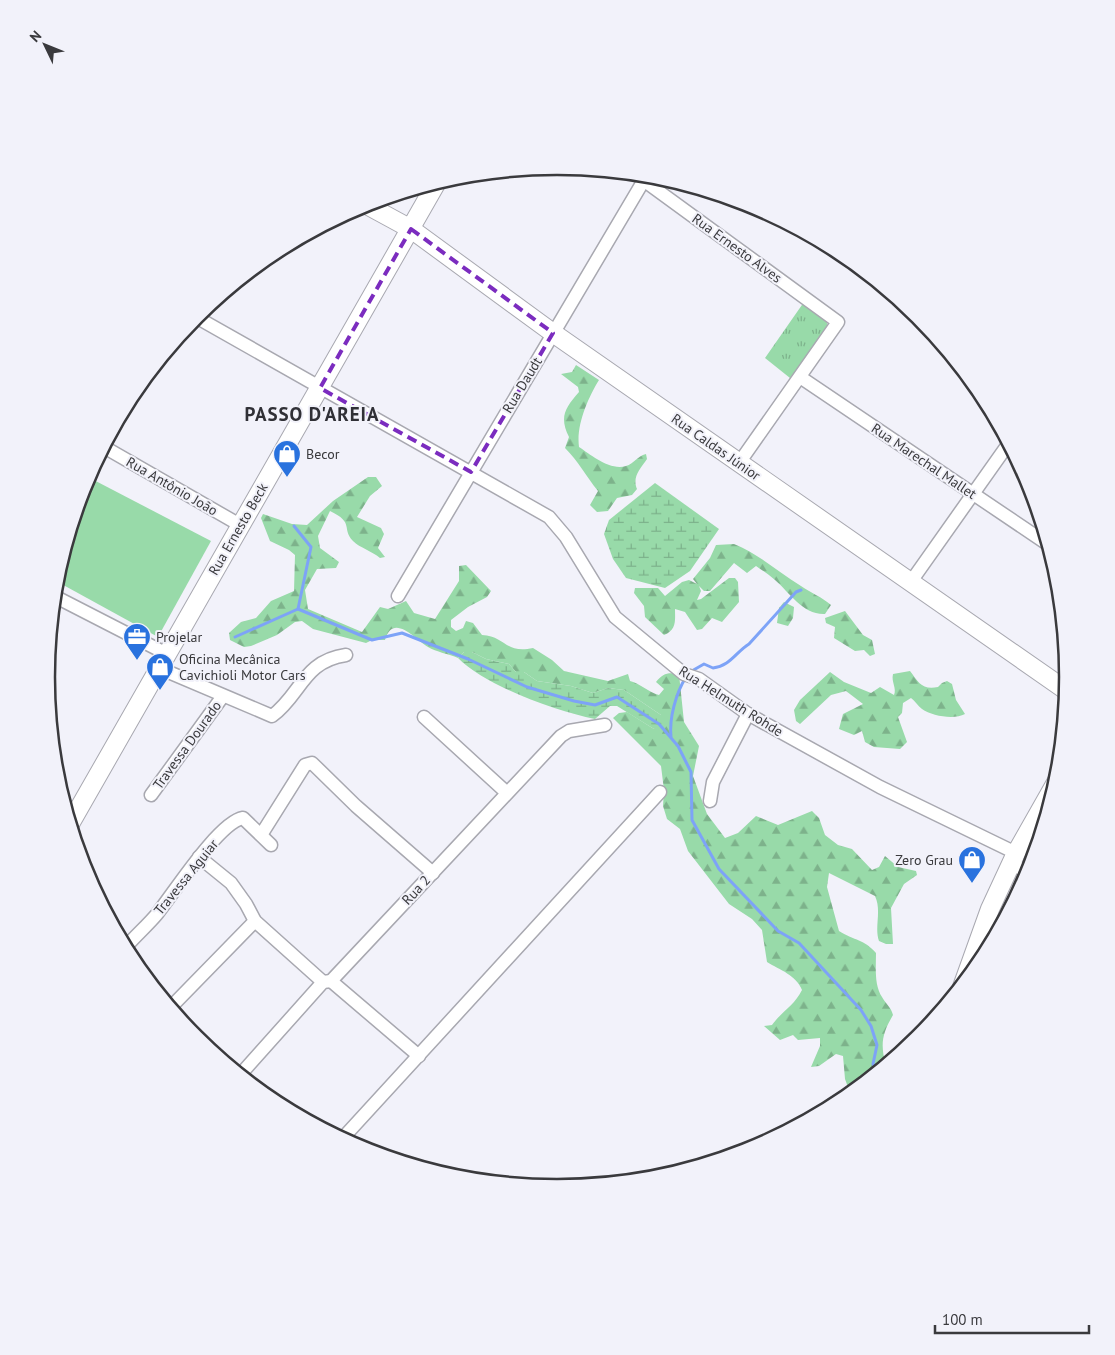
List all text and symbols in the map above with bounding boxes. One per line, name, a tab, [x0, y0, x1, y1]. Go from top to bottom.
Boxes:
north arrow	[20, 20, 70, 70]
text: N	[26, 27, 45, 46]
street label: Rua Ernesto Alves	[689, 209, 785, 287]
street label: Rua Daudt	[498, 353, 546, 416]
district label: PASSO D'AREIA	[244, 402, 380, 426]
street label: Rua Caldas Júnior	[668, 410, 764, 485]
street label: Rua Marechal Mallet	[868, 419, 980, 503]
shop icon: Becor	[272, 439, 302, 478]
place label: Becor	[306, 445, 340, 463]
street label: Rua Antônio João	[123, 453, 221, 519]
street label: Rua Ernesto Beck	[204, 480, 272, 578]
office icon: Projelar	[122, 622, 152, 661]
place label: Projelar	[156, 628, 202, 646]
place label: Oficina Mecânica Cavichioli Motor Cars	[179, 650, 306, 684]
shop icon: Oficina Mecânica Cavichioli Motor Cars	[145, 652, 175, 691]
street label: Rua Helmuth Rohde	[676, 662, 786, 740]
street label: Travessa Dourado	[149, 697, 225, 793]
street label: Travessa Aguiar	[150, 835, 222, 919]
shop icon: Zero Grau	[957, 845, 987, 884]
place label: Zero Grau	[895, 851, 953, 869]
street label: Rua 2	[398, 871, 434, 909]
scale bar	[935, 1302, 1089, 1334]
text: 100 m	[942, 1310, 983, 1329]

